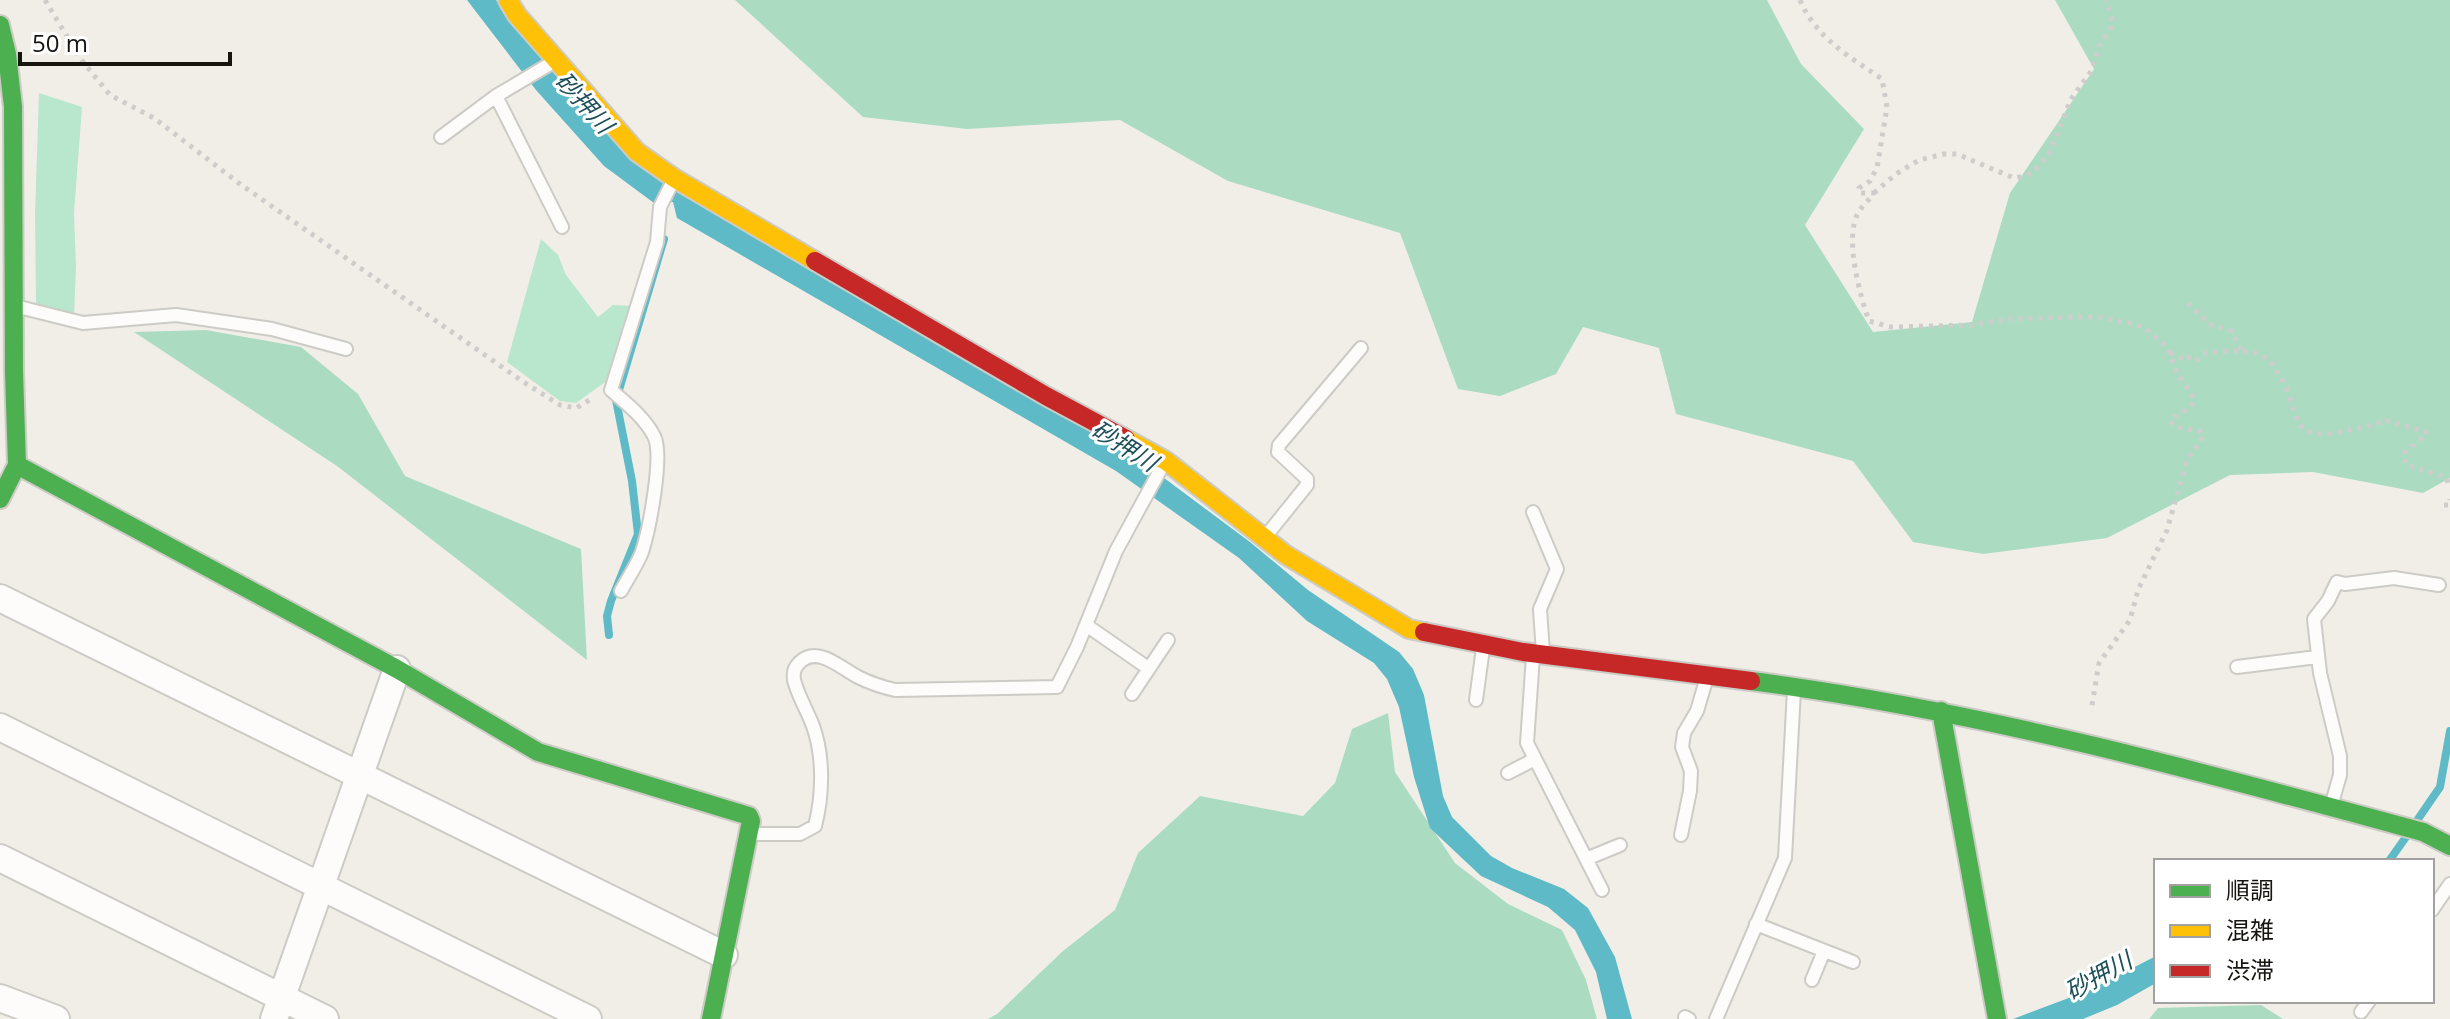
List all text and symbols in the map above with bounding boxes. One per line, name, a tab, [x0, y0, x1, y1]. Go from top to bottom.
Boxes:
scale bar	[20, 16, 230, 66]
text: 50 m	[32, 26, 88, 59]
water label: 砂押川	[549, 64, 623, 142]
water label: 砂押川	[1086, 412, 1167, 480]
legend	[2154, 859, 2434, 1003]
text: 順調	[2226, 873, 2274, 906]
text: 混雑	[2226, 913, 2274, 946]
water label: 砂押川	[2059, 942, 2140, 1007]
text: 渋滞	[2226, 953, 2274, 986]

